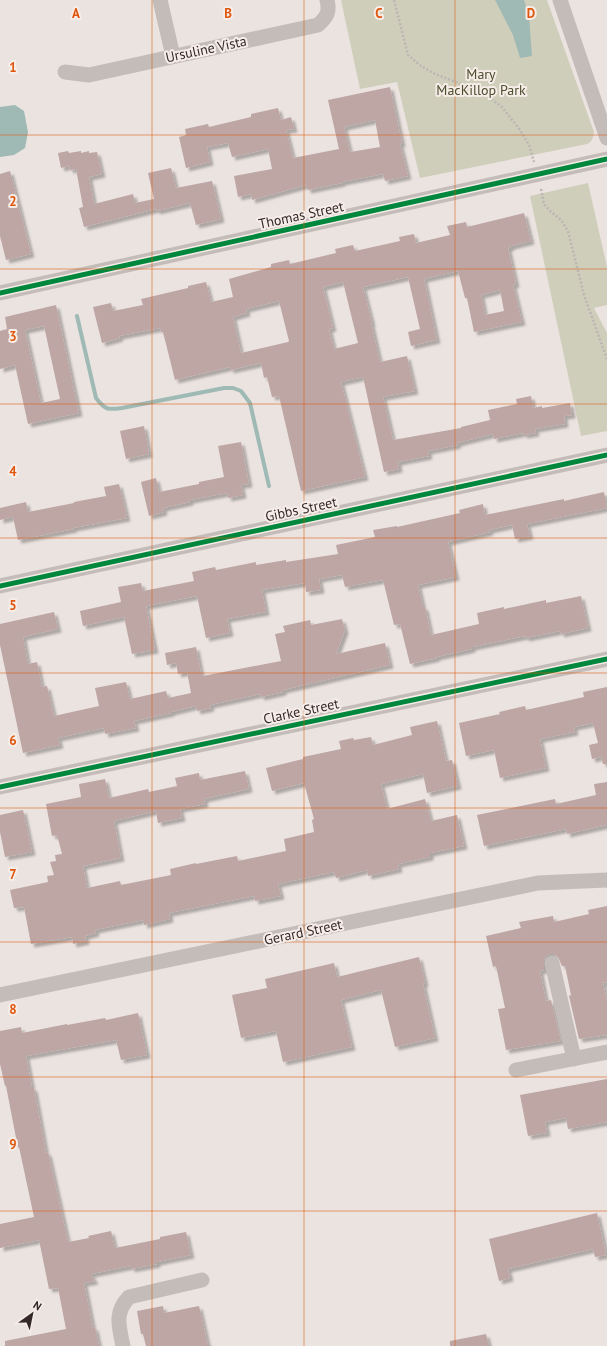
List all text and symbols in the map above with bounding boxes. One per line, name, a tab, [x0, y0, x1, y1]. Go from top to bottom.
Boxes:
text: A	[72, 5, 80, 22]
text: B	[224, 5, 232, 22]
text: C	[375, 5, 383, 22]
text: D	[527, 5, 535, 22]
street label: Ursuline Vista	[164, 32, 248, 66]
text: 1	[9, 59, 17, 76]
park label: Mary MacKillop Park	[436, 65, 526, 99]
text: 2	[9, 193, 17, 210]
street label: Thomas Street	[257, 197, 345, 233]
text: 3	[9, 328, 17, 345]
text: 4	[9, 463, 17, 480]
street label: Gibbs Street	[264, 493, 339, 525]
text: 5	[9, 597, 17, 614]
street label: Clarke Street	[262, 694, 341, 728]
text: 6	[9, 732, 17, 749]
text: 7	[9, 866, 17, 883]
street label: Gerard Street	[262, 915, 344, 949]
text: 8	[9, 1001, 17, 1018]
text: 9	[9, 1136, 17, 1153]
north arrow	[12, 1294, 52, 1334]
text: N	[31, 1298, 44, 1313]

